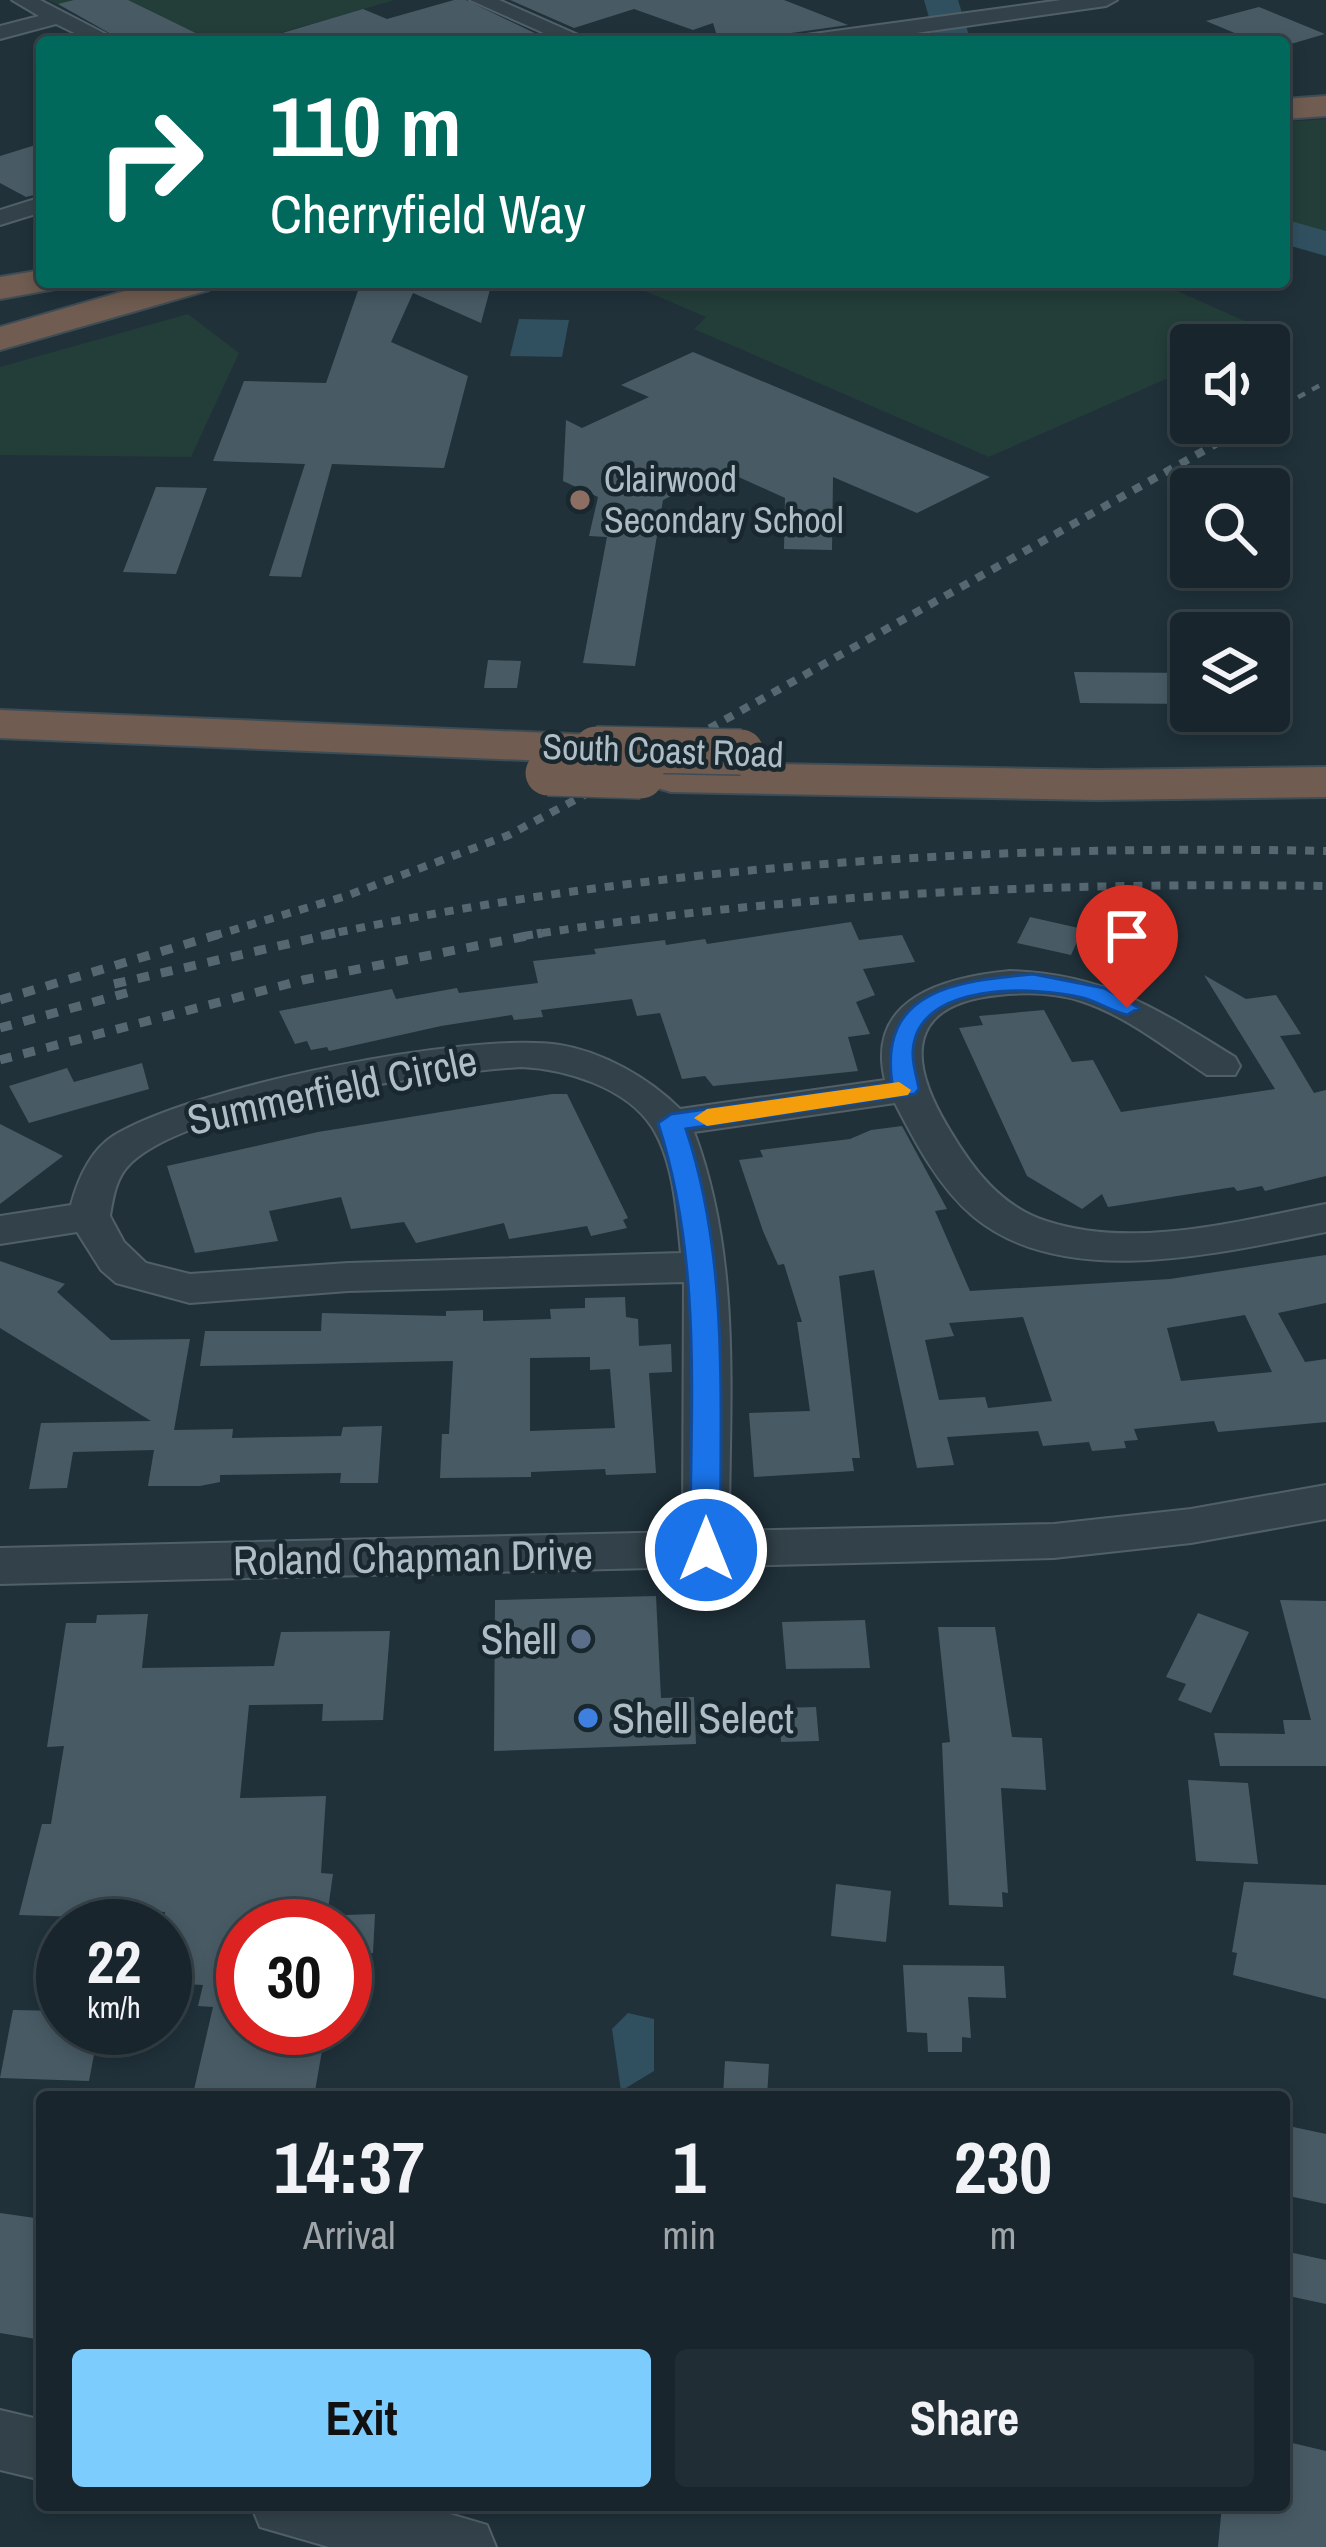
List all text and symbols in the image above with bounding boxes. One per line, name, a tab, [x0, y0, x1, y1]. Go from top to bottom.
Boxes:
text: 110 m	[270, 69, 462, 182]
icon: right	[72, 84, 228, 240]
text: Cherryfield Way	[270, 177, 586, 250]
map controls	[1170, 324, 1290, 732]
button: sound	[1170, 324, 1290, 444]
place label: Clairwood Secondary School	[604, 455, 844, 544]
button: search	[1170, 468, 1290, 588]
marker: Clairwood Secondary School	[567, 487, 593, 513]
button: layers	[1170, 612, 1290, 732]
street label: South Coast Road	[542, 722, 784, 778]
pin	[1076, 885, 1178, 1008]
icon: arrive	[1094, 903, 1160, 969]
street label: Summerfield Circle	[182, 1032, 482, 1148]
position arrow	[643, 1487, 769, 1613]
street label: Roland Chapman Drive	[233, 1526, 593, 1588]
place label: Shell	[480, 1611, 557, 1667]
marker: Shell	[568, 1626, 594, 1652]
place label: Shell Select	[612, 1690, 794, 1746]
marker: Shell Select	[575, 1705, 601, 1731]
speed limit sign: 30	[216, 1899, 372, 2055]
text: 22	[87, 1921, 141, 2002]
text: km/h	[87, 1987, 141, 2027]
text: 14:37	[274, 2118, 425, 2215]
text: 1	[673, 2118, 706, 2215]
text: 230	[954, 2118, 1052, 2215]
text: Arrival	[303, 2209, 395, 2261]
text: min	[663, 2209, 716, 2261]
text: m	[990, 2209, 1016, 2261]
button: Exit	[72, 2349, 651, 2487]
button: Share	[675, 2349, 1254, 2487]

